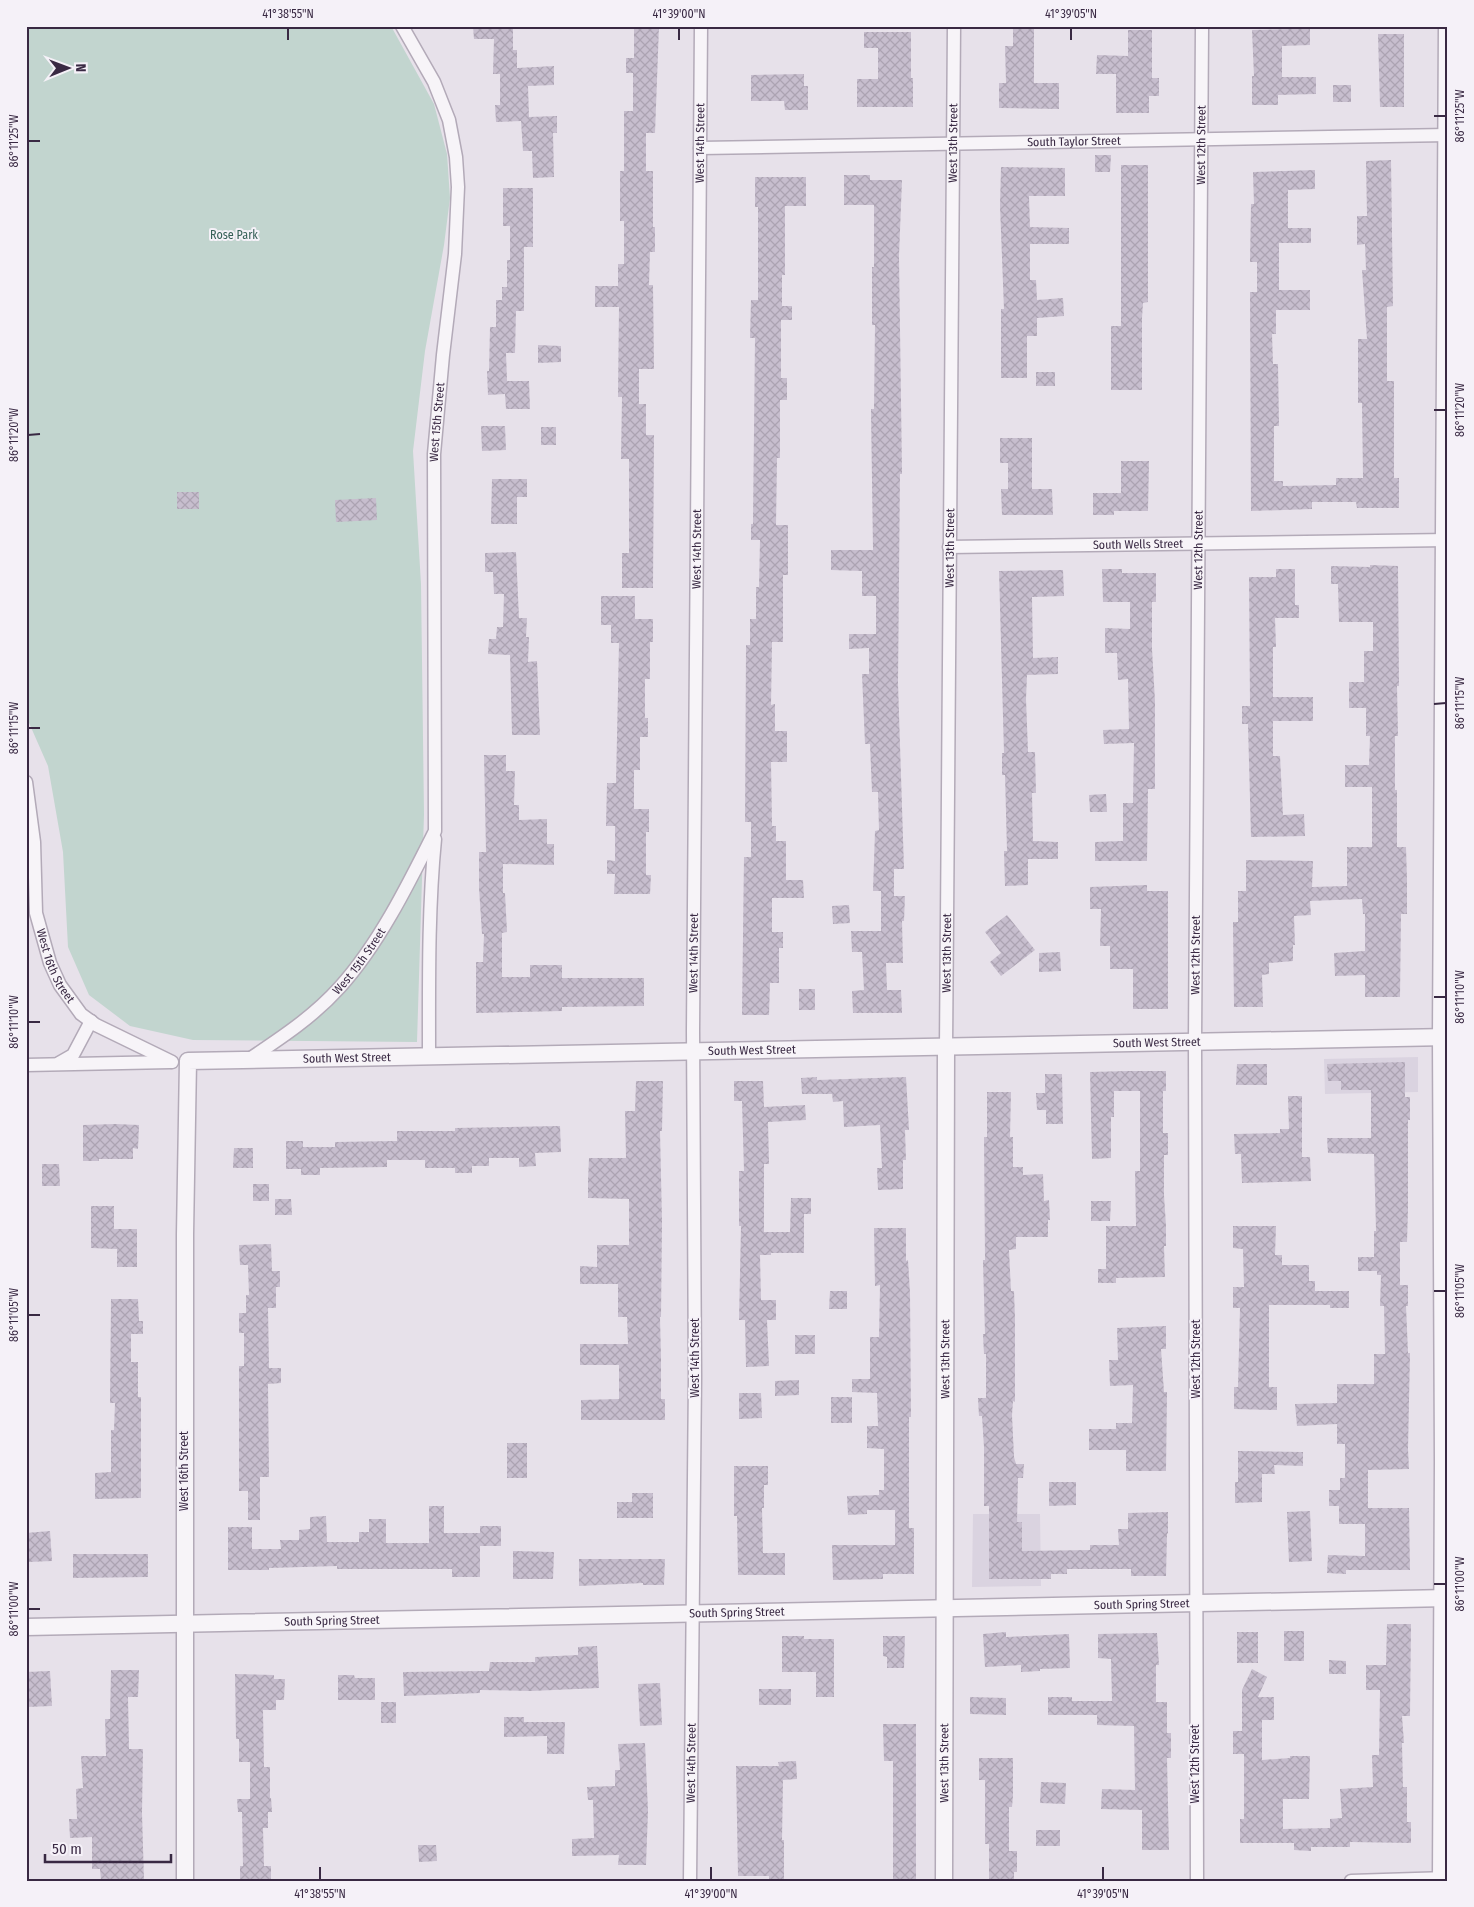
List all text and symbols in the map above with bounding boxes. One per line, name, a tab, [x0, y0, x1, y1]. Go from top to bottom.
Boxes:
text: 41°38'55"N	[262, 7, 314, 21]
text: 41°39'00"N	[652, 7, 706, 21]
text: 41°39'05"N	[1045, 7, 1097, 21]
north arrow	[42, 42, 92, 92]
text: N	[72, 63, 89, 72]
text: 86°11'25"W	[1453, 89, 1467, 143]
street label: West 14th Street	[693, 103, 707, 183]
street label: West 13th Street	[946, 103, 960, 183]
street label: West 12th Street	[1194, 105, 1208, 185]
text: 86°11'25"W	[7, 114, 21, 168]
street label: South Taylor Street	[1027, 134, 1121, 149]
park label: Rose Park	[210, 228, 258, 242]
street label: West 15th Street	[427, 382, 447, 462]
text: 86°11'20"W	[1453, 383, 1467, 437]
text: 86°11'20"W	[7, 408, 21, 462]
street label: West 13th Street	[943, 508, 957, 588]
street label: West 14th Street	[690, 509, 704, 589]
street label: West 12th Street	[1191, 510, 1206, 590]
street label: South Wells Street	[1093, 537, 1183, 552]
text: 86°11'15"W	[1453, 677, 1467, 729]
text: 86°11'15"W	[7, 702, 21, 754]
street label: West 14th Street	[686, 913, 701, 993]
street label: West 13th Street	[939, 913, 954, 993]
street label: West 12th Street	[1188, 915, 1203, 995]
street label: West 15th Street	[330, 925, 388, 997]
street label: West 16th Street	[34, 927, 78, 1006]
text: 86°11'10"W	[1453, 970, 1467, 1024]
text: 86°11'10"W	[7, 995, 21, 1049]
street label: South West Street	[1113, 1035, 1201, 1050]
street label: South West Street	[708, 1042, 796, 1058]
street label: South West Street	[303, 1050, 391, 1066]
text: 86°11'05"W	[1453, 1264, 1467, 1318]
text: 86°11'05"W	[7, 1288, 21, 1342]
street label: West 14th Street	[688, 1318, 702, 1398]
street label: West 13th Street	[938, 1319, 952, 1399]
street label: West 12th Street	[1189, 1319, 1203, 1399]
street label: West 16th Street	[177, 1431, 191, 1511]
text: 86°11'00"W	[1453, 1557, 1467, 1611]
text: 86°11'00"W	[7, 1582, 21, 1636]
street label: South Spring Street	[1094, 1596, 1190, 1612]
street label: South Spring Street	[689, 1605, 785, 1620]
street label: South Spring Street	[284, 1613, 380, 1629]
street label: West 14th Street	[684, 1723, 699, 1803]
street label: West 13th Street	[937, 1723, 951, 1803]
street label: West 12th Street	[1188, 1724, 1202, 1804]
scale bar	[45, 1832, 171, 1864]
text: 50 m	[52, 1840, 82, 1858]
text: 41°38'55"N	[294, 1887, 346, 1901]
text: 41°39'00"N	[684, 1887, 738, 1901]
text: 41°39'05"N	[1077, 1887, 1129, 1901]

